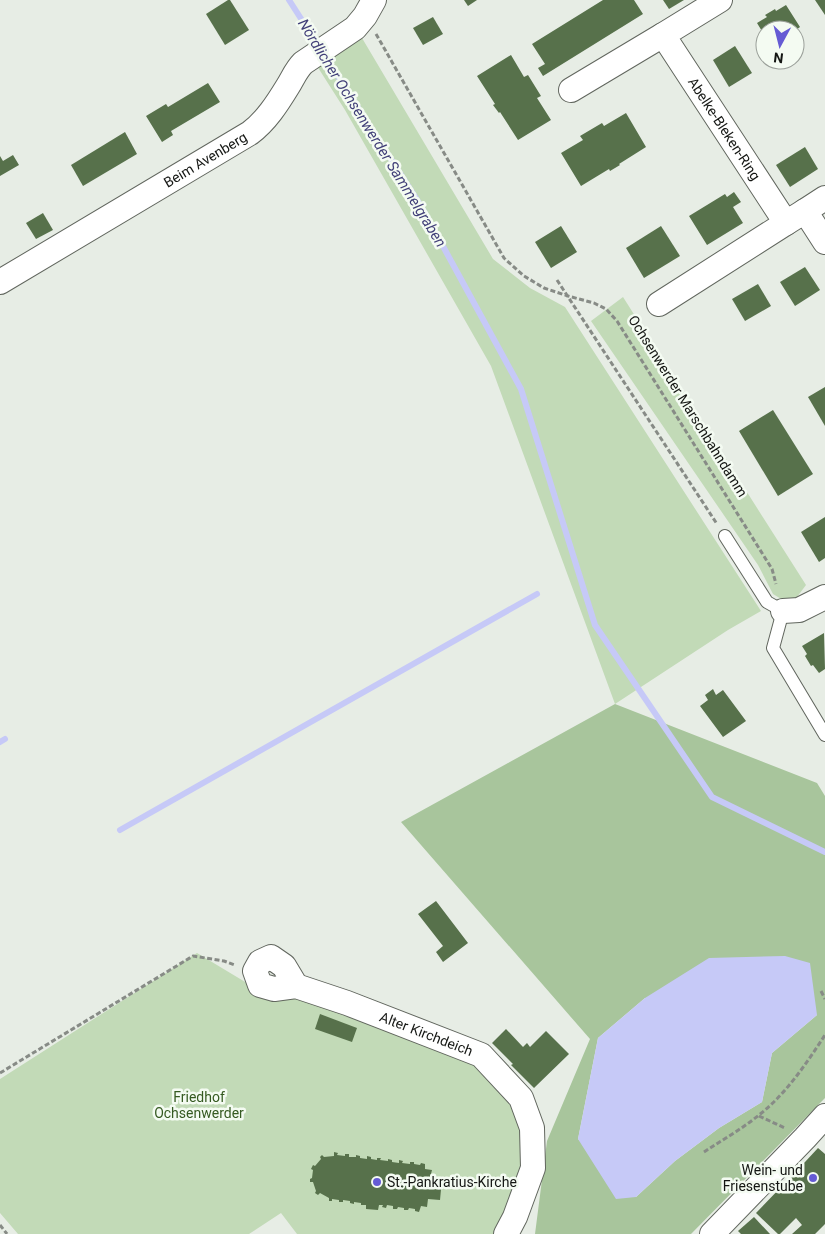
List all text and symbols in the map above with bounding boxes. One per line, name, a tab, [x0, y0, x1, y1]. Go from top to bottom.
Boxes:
water label: Nördlicher Ochsenwerder Sammelgraben	[294, 16, 450, 250]
north arrow	[755, 20, 805, 70]
text: N	[773, 49, 784, 66]
street label: Abelke-Bleken-Ring	[685, 74, 764, 183]
street label: Beim Avenberg	[161, 129, 250, 191]
street label: Ochsenwerder Marschbahndamm	[625, 312, 751, 500]
street label: Alter Kirchdeich	[378, 1009, 475, 1059]
park label: Friedhof Ochsenwerder	[154, 1089, 244, 1121]
place label: Wein- und Friesenstube	[723, 1162, 803, 1194]
marker: Wein- und Friesenstube	[807, 1172, 819, 1184]
place label: St.-Pankratius-Kirche	[387, 1174, 517, 1190]
marker: St.-Pankratius-Kirche	[371, 1176, 383, 1188]

